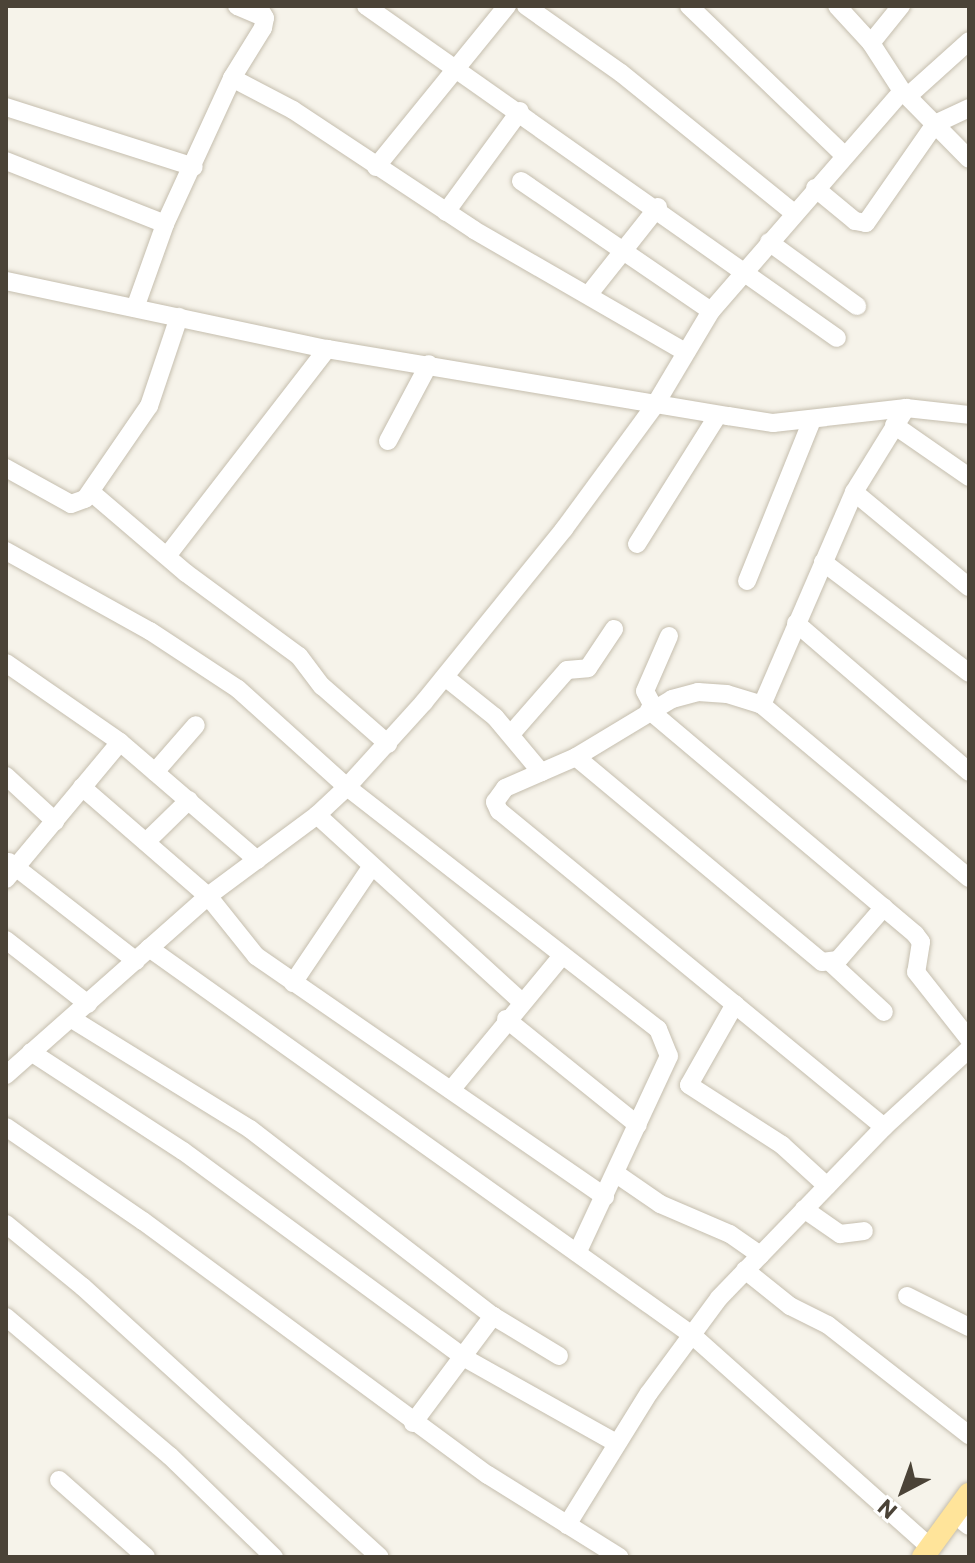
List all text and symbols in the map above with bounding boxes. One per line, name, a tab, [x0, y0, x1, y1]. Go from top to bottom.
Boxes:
north arrow	[863, 1451, 943, 1531]
text: N	[872, 1494, 902, 1525]

